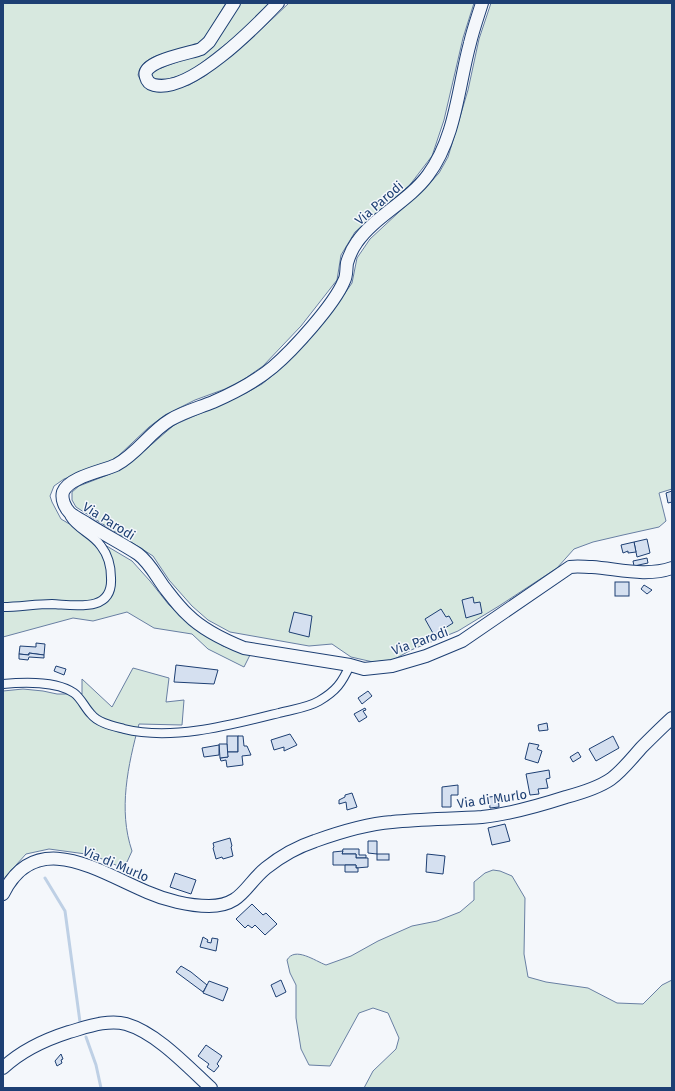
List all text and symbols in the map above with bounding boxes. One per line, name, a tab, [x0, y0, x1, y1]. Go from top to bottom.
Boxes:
street label: Via Parodi	[352, 178, 406, 228]
street label: Via Parodi	[80, 499, 138, 543]
street label: Via Parodi	[390, 624, 450, 658]
street label: Via di Murlo	[456, 787, 528, 811]
street label: Via di Murlo	[81, 843, 151, 885]

